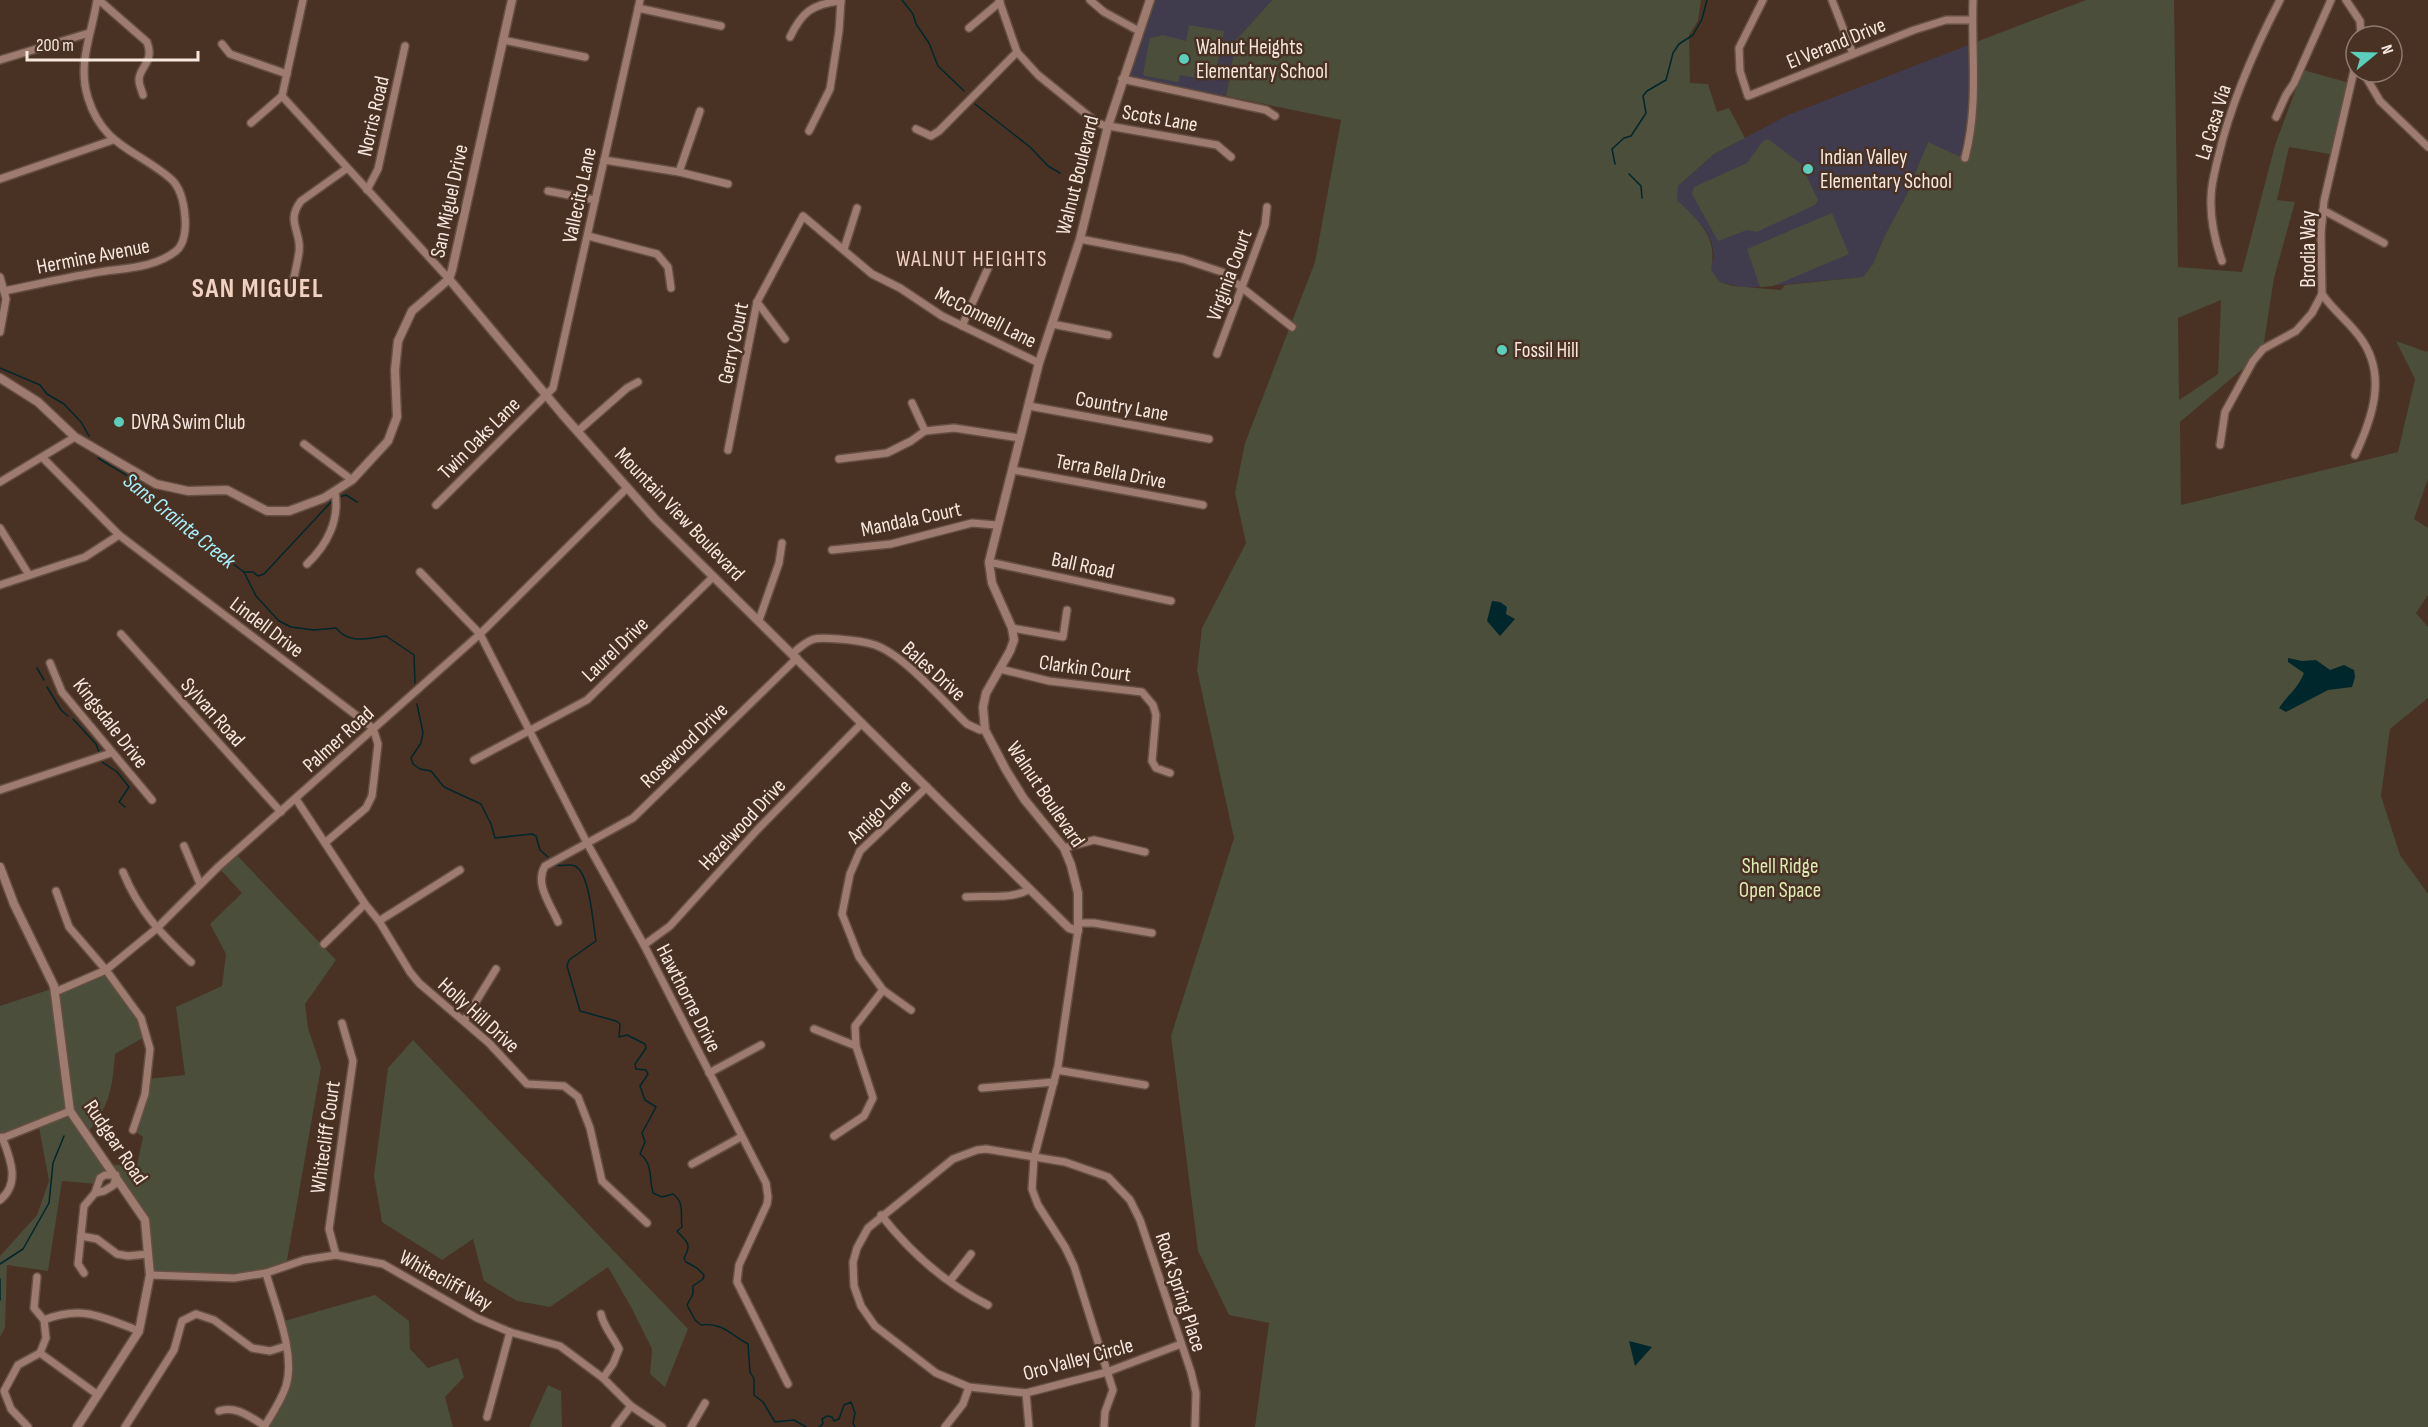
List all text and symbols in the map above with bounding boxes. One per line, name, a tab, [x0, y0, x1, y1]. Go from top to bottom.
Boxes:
street label: El Verand Drive	[1783, 12, 1889, 75]
scale bar	[27, 24, 198, 62]
north arrow	[2344, 24, 2404, 84]
text: 200 m	[36, 35, 74, 56]
place label: Walnut Heights Elementary School	[1196, 35, 1328, 84]
text: N	[2376, 42, 2397, 57]
marker: Walnut Heights Elementary School	[1177, 52, 1191, 66]
street label: Norris Road	[352, 74, 395, 159]
street label: La Casa Via	[2190, 81, 2237, 163]
street label: Scots Lane	[1120, 100, 1200, 137]
street label: Walnut Boulevard	[1051, 113, 1104, 237]
street label: San Miguel Drive	[425, 142, 474, 260]
street label: Vallecito Lane	[557, 145, 602, 245]
place label: Indian Valley Elementary School	[1820, 145, 1952, 194]
marker: Indian Valley Elementary School	[1801, 162, 1815, 176]
street label: Brodia Way	[2296, 211, 2321, 288]
street label: Virginia Court	[1201, 226, 1258, 324]
street label: Hermine Avenue	[34, 233, 152, 280]
district label: WALNUT HEIGHTS	[896, 246, 1048, 273]
district label: SAN MIGUEL	[192, 273, 324, 305]
street label: McConnell Lane	[931, 281, 1041, 354]
street label: Gerry Court	[713, 300, 754, 386]
place label: Fossil Hill	[1514, 338, 1579, 363]
marker: Fossil Hill	[1495, 343, 1509, 357]
street label: Country Lane	[1073, 386, 1170, 427]
street label: Twin Oaks Lane	[433, 392, 526, 485]
place label: DVRA Swim Club	[131, 410, 246, 435]
marker: DVRA Swim Club	[112, 415, 126, 429]
street label: Mountain View Boulevard	[610, 442, 750, 586]
street label: Terra Bella Drive	[1053, 448, 1168, 494]
water label: Sans Crainte Creek	[117, 468, 241, 575]
street label: Mandala Court	[859, 497, 964, 542]
street label: Ball Road	[1049, 547, 1117, 584]
street label: Lindell Drive	[225, 592, 308, 663]
street label: Laurel Drive	[577, 612, 654, 687]
street label: Bales Drive	[897, 636, 971, 707]
street label: Clarkin Court	[1037, 650, 1133, 687]
street label: Kingsdale Drive	[68, 673, 154, 773]
street label: Sylvan Road	[175, 673, 250, 752]
street label: Rosewood Drive	[635, 697, 733, 793]
street label: Palmer Road	[298, 701, 379, 778]
street label: Walnut Boulevard	[1001, 737, 1090, 852]
street label: Hazelwood Drive	[694, 773, 791, 875]
street label: Amigo Lane	[841, 774, 917, 849]
park label: Shell Ridge Open Space	[1739, 854, 1821, 903]
street label: Hawthorne Drive	[651, 940, 726, 1056]
street label: Holly Hill Drive	[433, 972, 525, 1058]
street label: Whitecliff Court	[305, 1079, 346, 1195]
street label: Rudgear Road	[78, 1095, 153, 1189]
street label: Rock Spring Place	[1149, 1229, 1212, 1355]
street label: Whitecliff Way	[395, 1245, 497, 1316]
street label: Oro Valley Circle	[1020, 1333, 1136, 1386]

